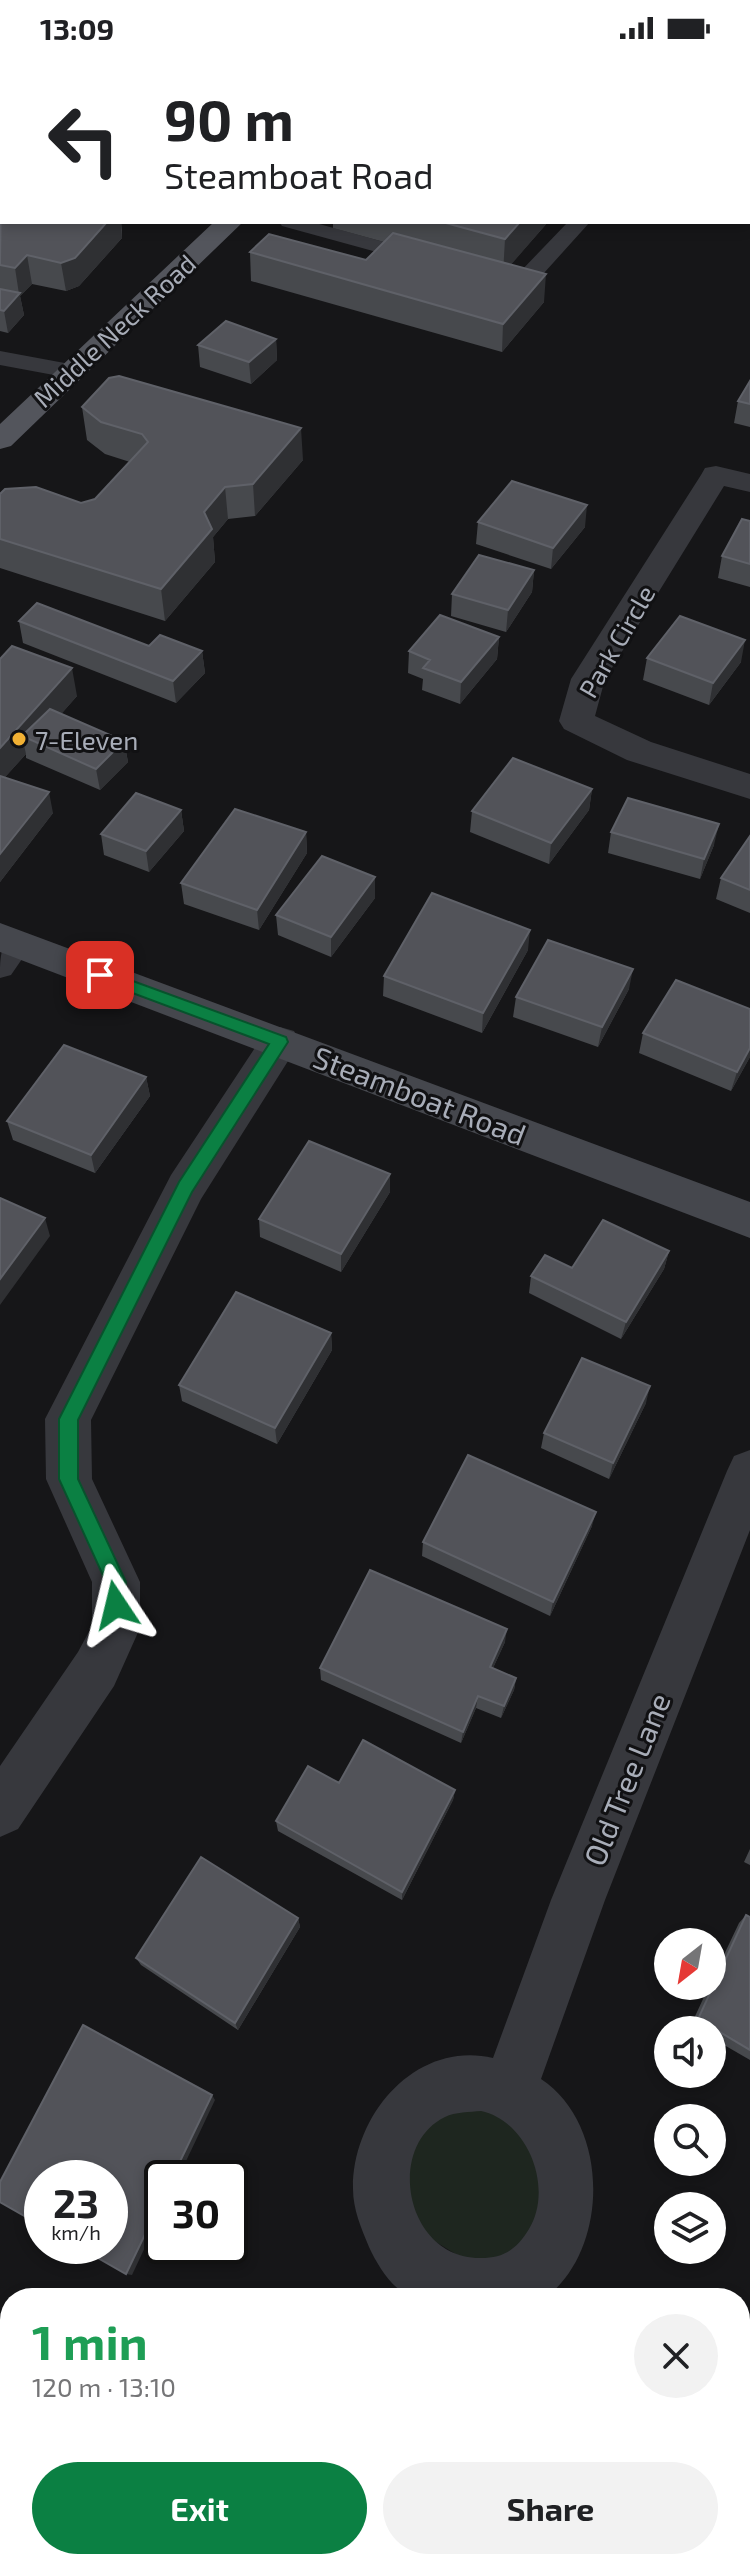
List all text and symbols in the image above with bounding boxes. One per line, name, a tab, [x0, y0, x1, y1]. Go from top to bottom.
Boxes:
text: 13:09	[40, 10, 114, 46]
text: 90 m	[164, 85, 294, 152]
icon: left	[32, 88, 136, 192]
text: Steamboat Road	[164, 153, 434, 196]
street label: Middle Neck Road	[27, 247, 201, 413]
street label: Park Circle	[571, 579, 661, 703]
place label: 7-Eleven	[35, 724, 138, 755]
marker: 7-Eleven	[10, 730, 28, 748]
pin	[66, 941, 134, 1009]
icon: arrive	[78, 953, 122, 997]
street label: Steamboat Road	[309, 1038, 531, 1152]
position arrow	[74, 1563, 158, 1647]
street label: Old Tree Lane	[575, 1688, 677, 1870]
north arrow	[654, 1928, 726, 2000]
map controls	[654, 1928, 726, 2264]
button: sound	[654, 2016, 726, 2088]
button: search	[654, 2104, 726, 2176]
speed limit sign: 30	[144, 2160, 248, 2264]
text: 23	[53, 2178, 99, 2226]
button: layers	[654, 2192, 726, 2264]
text: km/h	[51, 2220, 101, 2244]
text: 1 min	[32, 2312, 148, 2370]
button: close	[634, 2314, 718, 2398]
text: 120 m · 13:10	[32, 2371, 176, 2402]
button: Exit	[32, 2462, 367, 2554]
button: Share	[383, 2462, 718, 2554]

